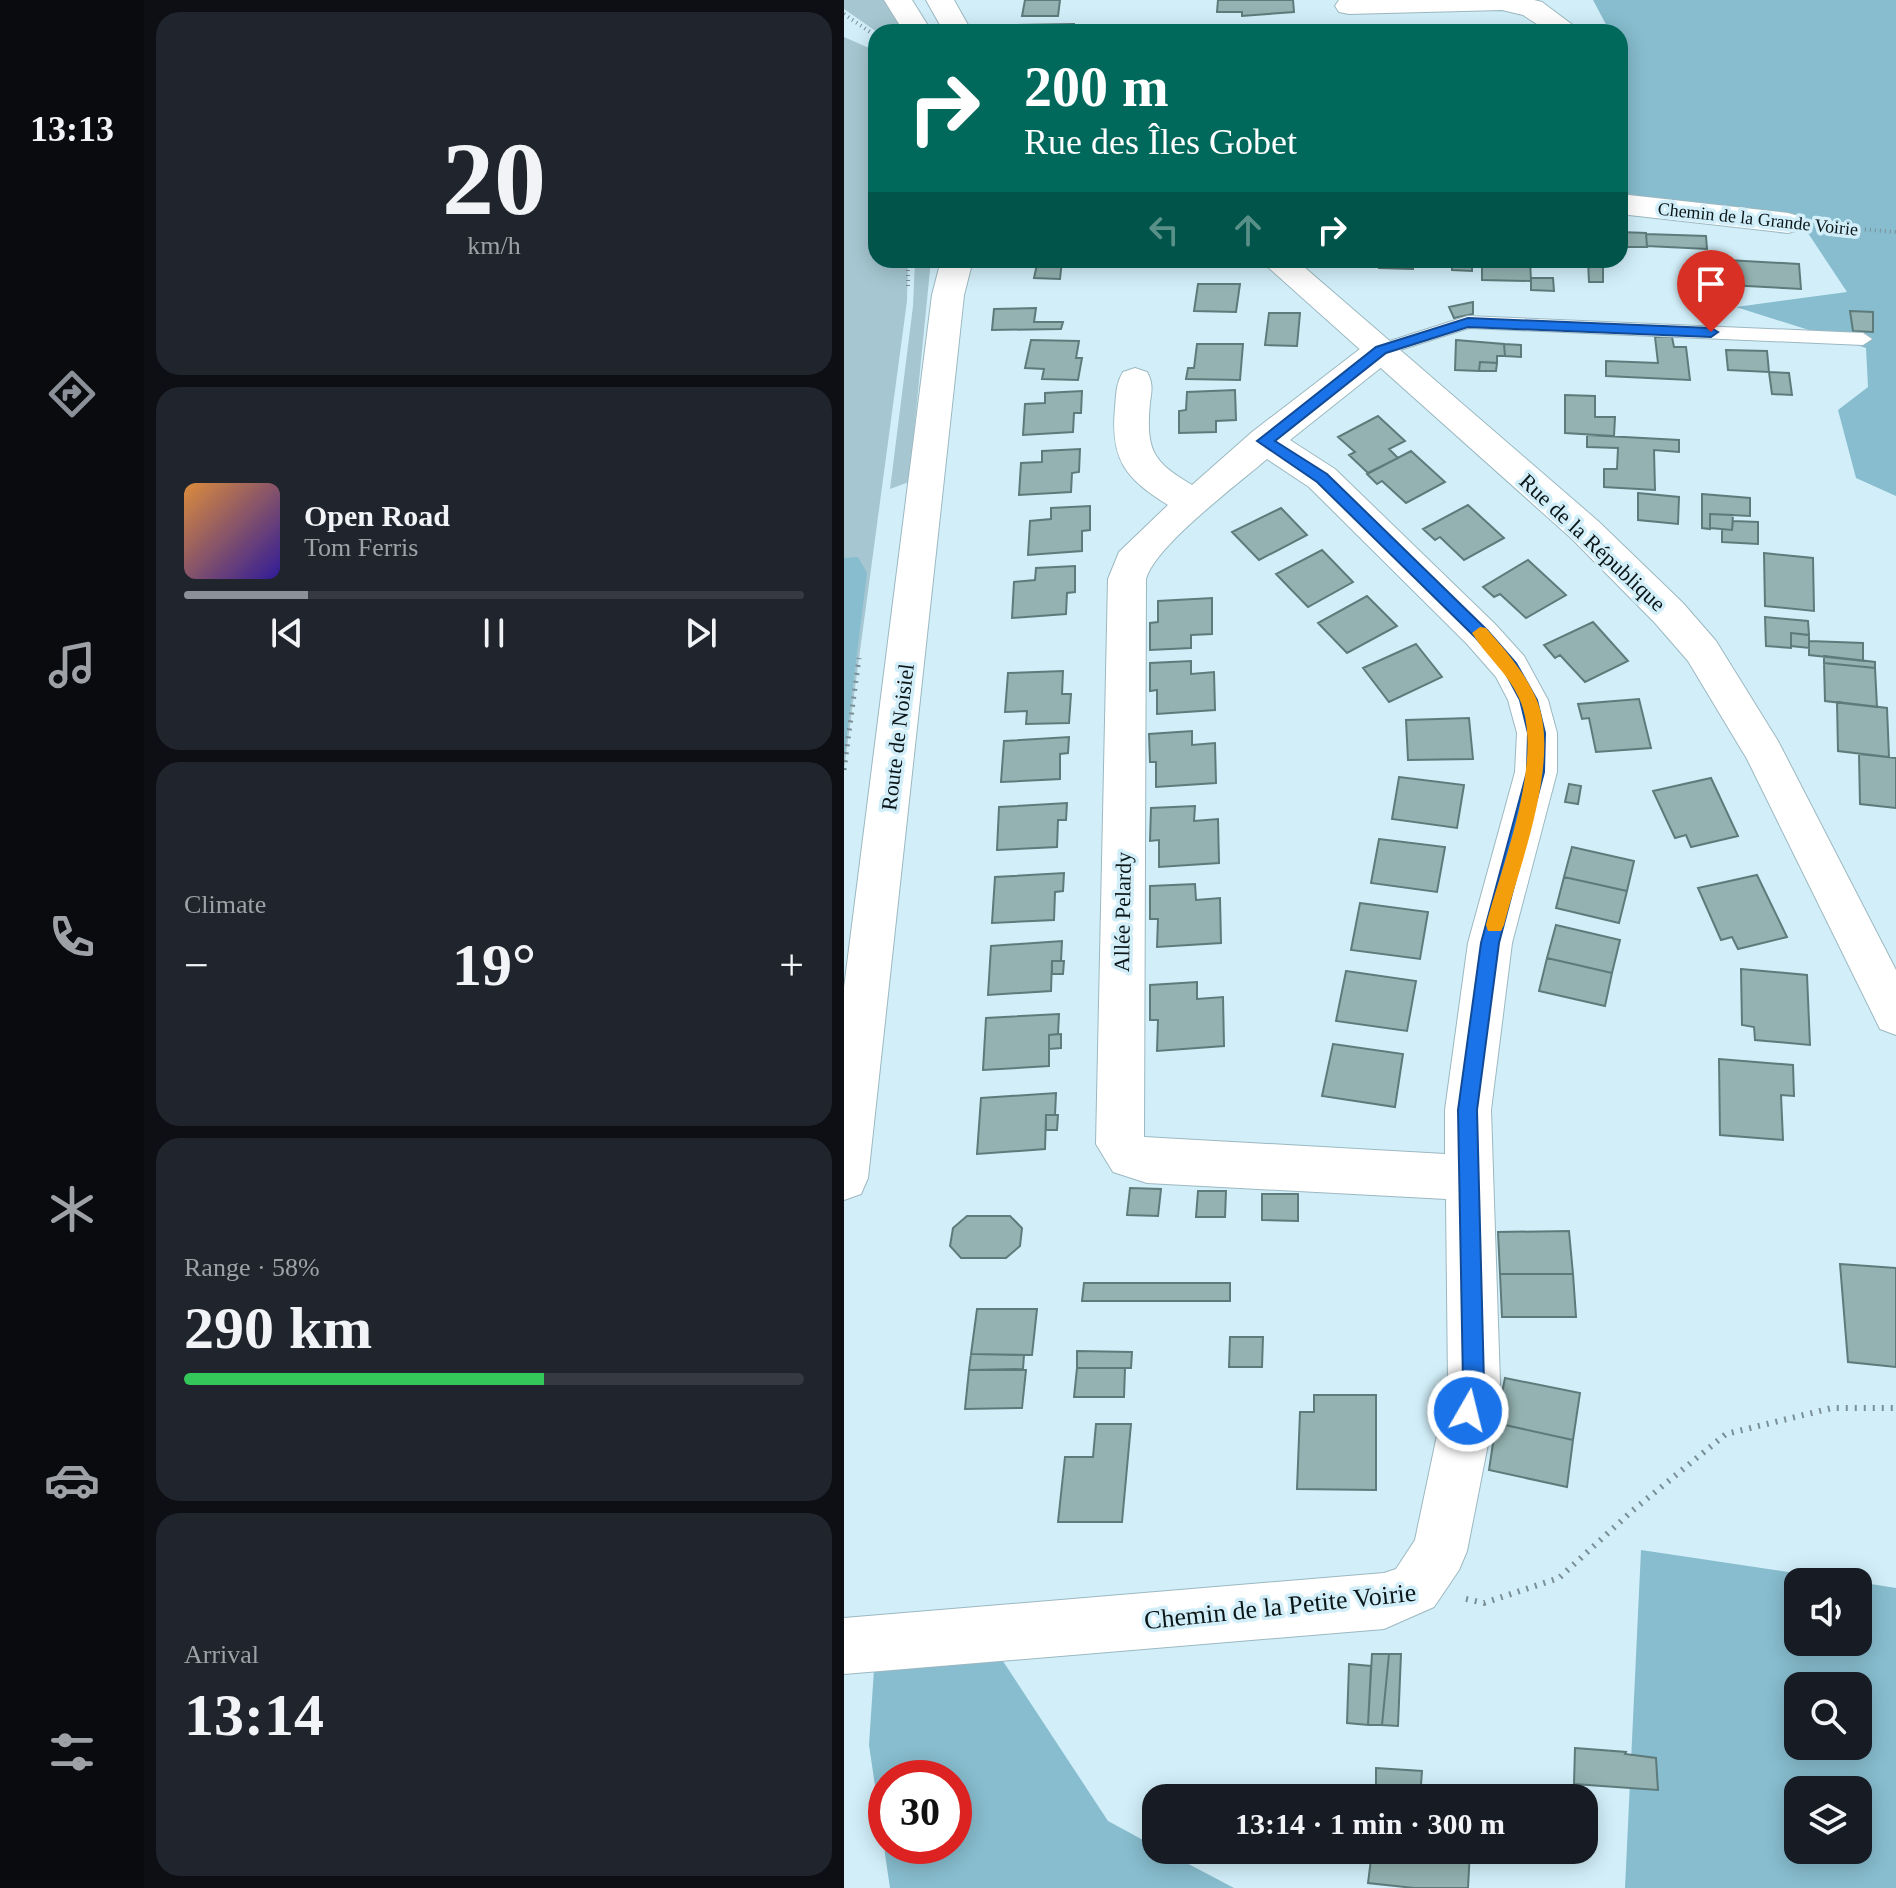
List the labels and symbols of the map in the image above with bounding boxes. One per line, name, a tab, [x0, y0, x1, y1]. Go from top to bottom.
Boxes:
street label: Chemin de la Grande Voirie	[1657, 199, 1859, 239]
pin	[1677, 250, 1745, 332]
street label: Rue de la République	[1515, 468, 1671, 616]
street label: Route de Noisiel	[876, 662, 919, 812]
street label: Allée Pelardy	[1109, 852, 1136, 972]
position arrow	[1426, 1369, 1510, 1453]
street label: Chemin de la Petite Voirie	[1143, 1578, 1418, 1635]
speed limit sign: 30	[868, 1760, 972, 1864]

